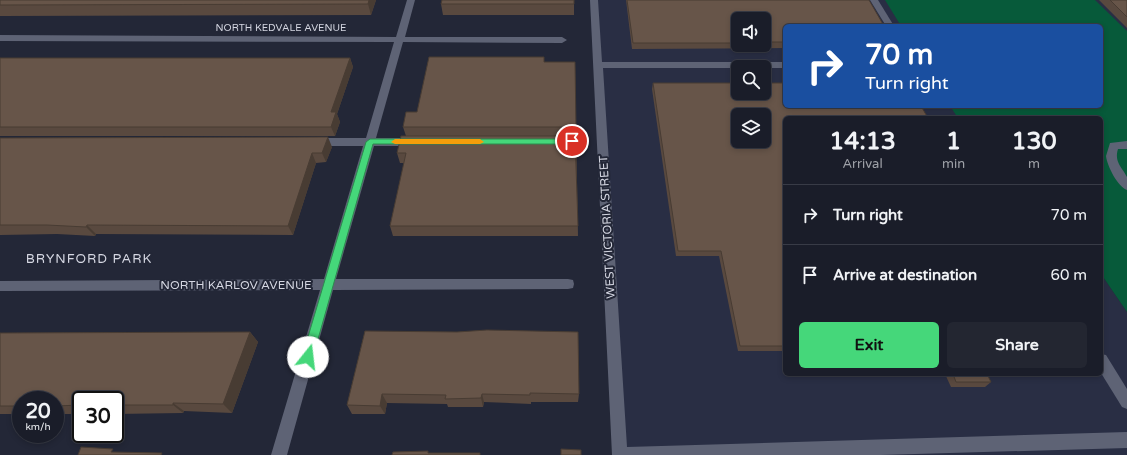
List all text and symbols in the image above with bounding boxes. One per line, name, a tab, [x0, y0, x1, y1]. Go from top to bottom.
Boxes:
map controls	[731, 12, 771, 148]
button: sound	[731, 12, 771, 52]
street label: NORTH KEDVALE AVENUE	[216, 22, 347, 34]
text: 70 m	[865, 38, 933, 72]
icon: right	[799, 40, 851, 92]
button: search	[731, 60, 771, 100]
text: Turn right	[865, 72, 949, 94]
button: layers	[731, 108, 771, 148]
pin	[555, 124, 589, 158]
text: 14:13	[829, 127, 896, 156]
text: 1	[946, 127, 961, 156]
text: 130	[1011, 127, 1057, 156]
icon: arrive	[561, 130, 583, 152]
street label: WEST VICTORIA STREET	[596, 154, 618, 299]
text: Arrival	[842, 156, 883, 172]
text: min	[942, 156, 965, 172]
text: m	[1028, 156, 1040, 172]
icon: right	[799, 204, 821, 226]
text: Turn right	[833, 206, 903, 224]
text: 70 m	[1050, 206, 1087, 224]
district label: BRYNFORD PARK	[26, 251, 152, 267]
icon: arrive	[799, 264, 821, 286]
text: Arrive at destination	[833, 266, 977, 284]
text: 60 m	[1050, 266, 1087, 284]
street label: NORTH KARLOV AVENUE	[160, 278, 312, 292]
button: Exit	[799, 322, 939, 368]
button: Share	[947, 322, 1087, 368]
position arrow	[287, 336, 329, 378]
speed limit sign: 30	[72, 391, 124, 443]
text: 20	[25, 400, 51, 424]
text: km/h	[25, 421, 51, 433]

